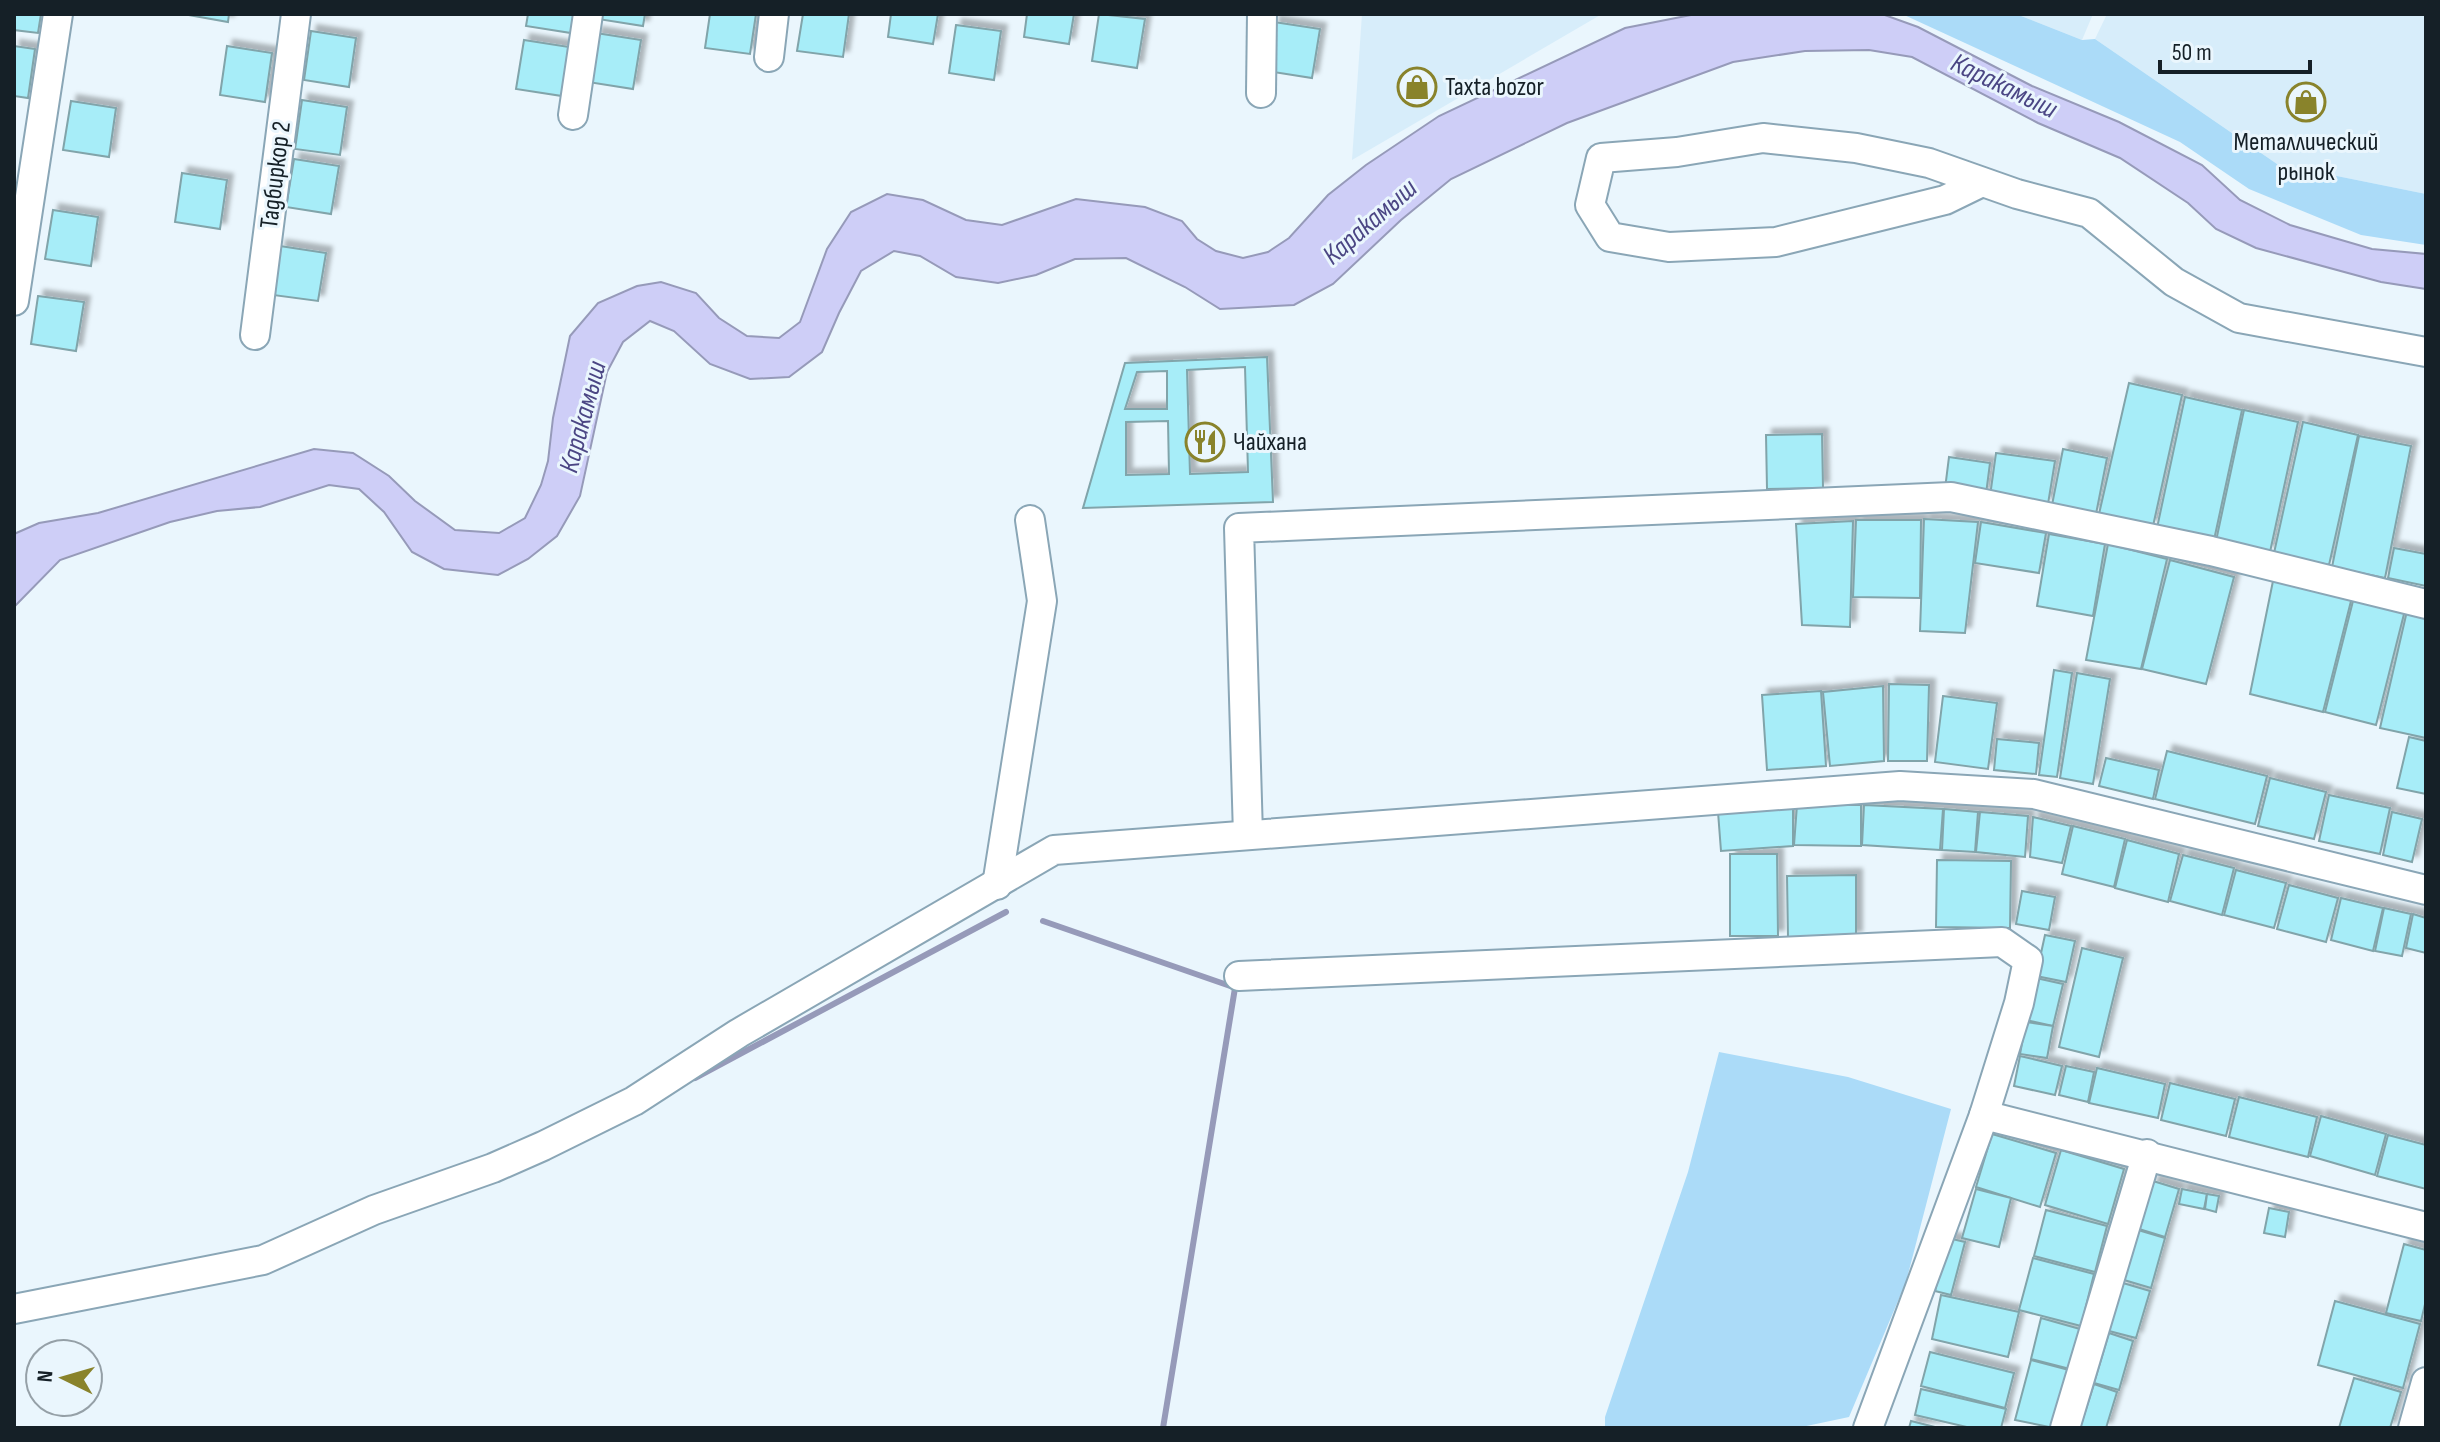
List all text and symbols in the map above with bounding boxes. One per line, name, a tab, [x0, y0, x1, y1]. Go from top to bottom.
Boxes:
scale bar	[2160, 24, 2310, 74]
text: 50 m	[2172, 38, 2212, 67]
water label: Каракамыш	[1945, 46, 2063, 126]
shop icon: Taxta bozor	[1396, 66, 1438, 108]
place label: Taxta bozor	[1445, 72, 1545, 103]
shop icon: Металлический рынок	[2285, 81, 2327, 123]
street label: Тадбиркор 2	[254, 120, 298, 230]
place label: Металлический рынок	[2234, 127, 2378, 188]
water label: Каракамыш	[1316, 172, 1424, 272]
water label: Каракамыш	[552, 357, 614, 476]
restaurant icon: Чайхана	[1184, 421, 1226, 463]
place label: Чайхана	[1233, 427, 1307, 458]
north arrow	[24, 1338, 104, 1418]
text: N	[32, 1369, 60, 1383]

